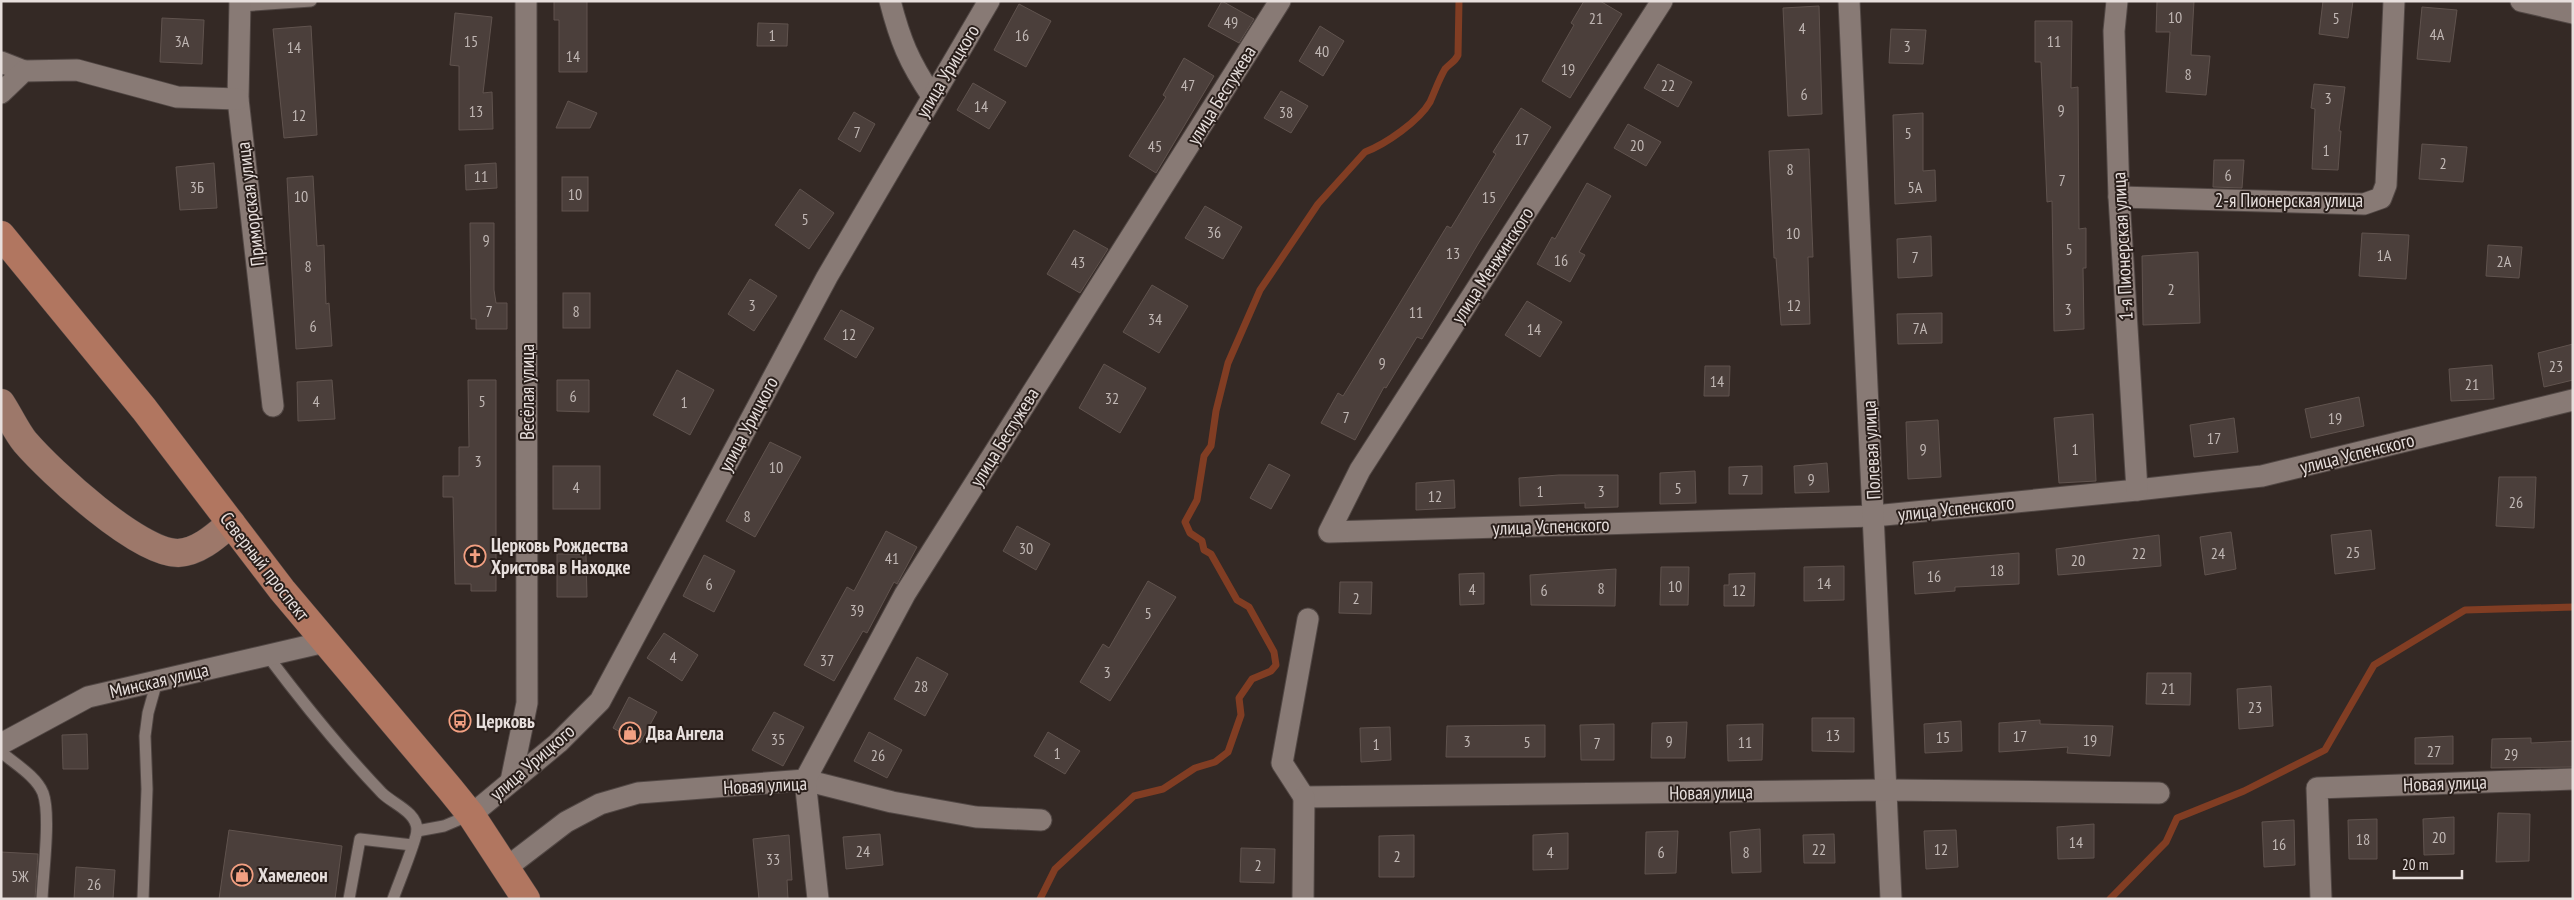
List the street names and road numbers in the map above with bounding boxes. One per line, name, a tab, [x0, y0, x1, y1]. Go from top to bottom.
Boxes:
street label: улица Урицкого	[910, 20, 984, 122]
street label: улица Бестужева	[1181, 41, 1261, 149]
street label: Приморская улица	[230, 141, 270, 267]
street label: 1-я Пионерская улица	[2106, 171, 2138, 321]
street label: 2-я Пионерская улица	[2215, 188, 2363, 212]
street label: улица Менжинского	[1446, 202, 1538, 328]
street label: Весёлая улица	[515, 344, 539, 440]
street label: улица Урицкого	[713, 372, 783, 476]
street label: улица Бестужева	[964, 383, 1044, 491]
street label: Полевая улица	[1856, 400, 1886, 500]
street label: улица Успенского	[2297, 427, 2417, 479]
street label: улица Успенского	[1897, 490, 2015, 526]
street label: Северный проспект	[215, 507, 315, 626]
street label: улица Успенского	[1492, 512, 1610, 540]
street label: Минская улица	[107, 657, 211, 703]
street label: улица Урицкого	[485, 719, 579, 805]
street label: Новая улица	[2403, 770, 2487, 796]
street label: Новая улица	[722, 771, 808, 799]
street label: Новая улица	[1669, 779, 1753, 805]

